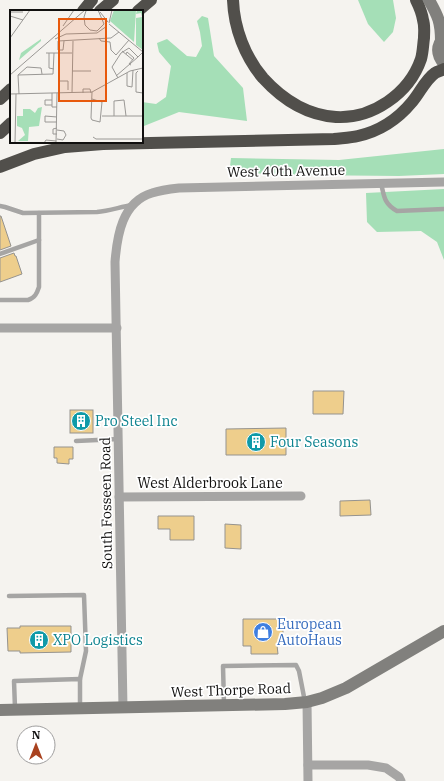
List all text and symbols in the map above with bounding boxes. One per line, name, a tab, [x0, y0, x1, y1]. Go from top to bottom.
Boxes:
inset map	[10, 10, 143, 143]
street label: West 40th Avenue	[227, 161, 345, 181]
building icon: Pro Steel Inc	[70, 410, 92, 432]
place label: Pro Steel Inc	[95, 412, 178, 430]
building icon: Four Seasons	[245, 431, 267, 453]
place label: Four Seasons	[270, 433, 358, 451]
street label: South Fosseen Road	[96, 436, 116, 569]
street label: West Alderbrook Lane	[137, 474, 283, 492]
place label: European AutoHaus	[277, 615, 342, 649]
shop icon: European AutoHaus	[252, 621, 274, 643]
building icon: XPO Logistics	[28, 629, 50, 651]
place label: XPO Logistics	[53, 631, 143, 649]
street label: West Thorpe Road	[171, 679, 292, 701]
north arrow	[16, 725, 56, 765]
text: N	[32, 728, 41, 742]

